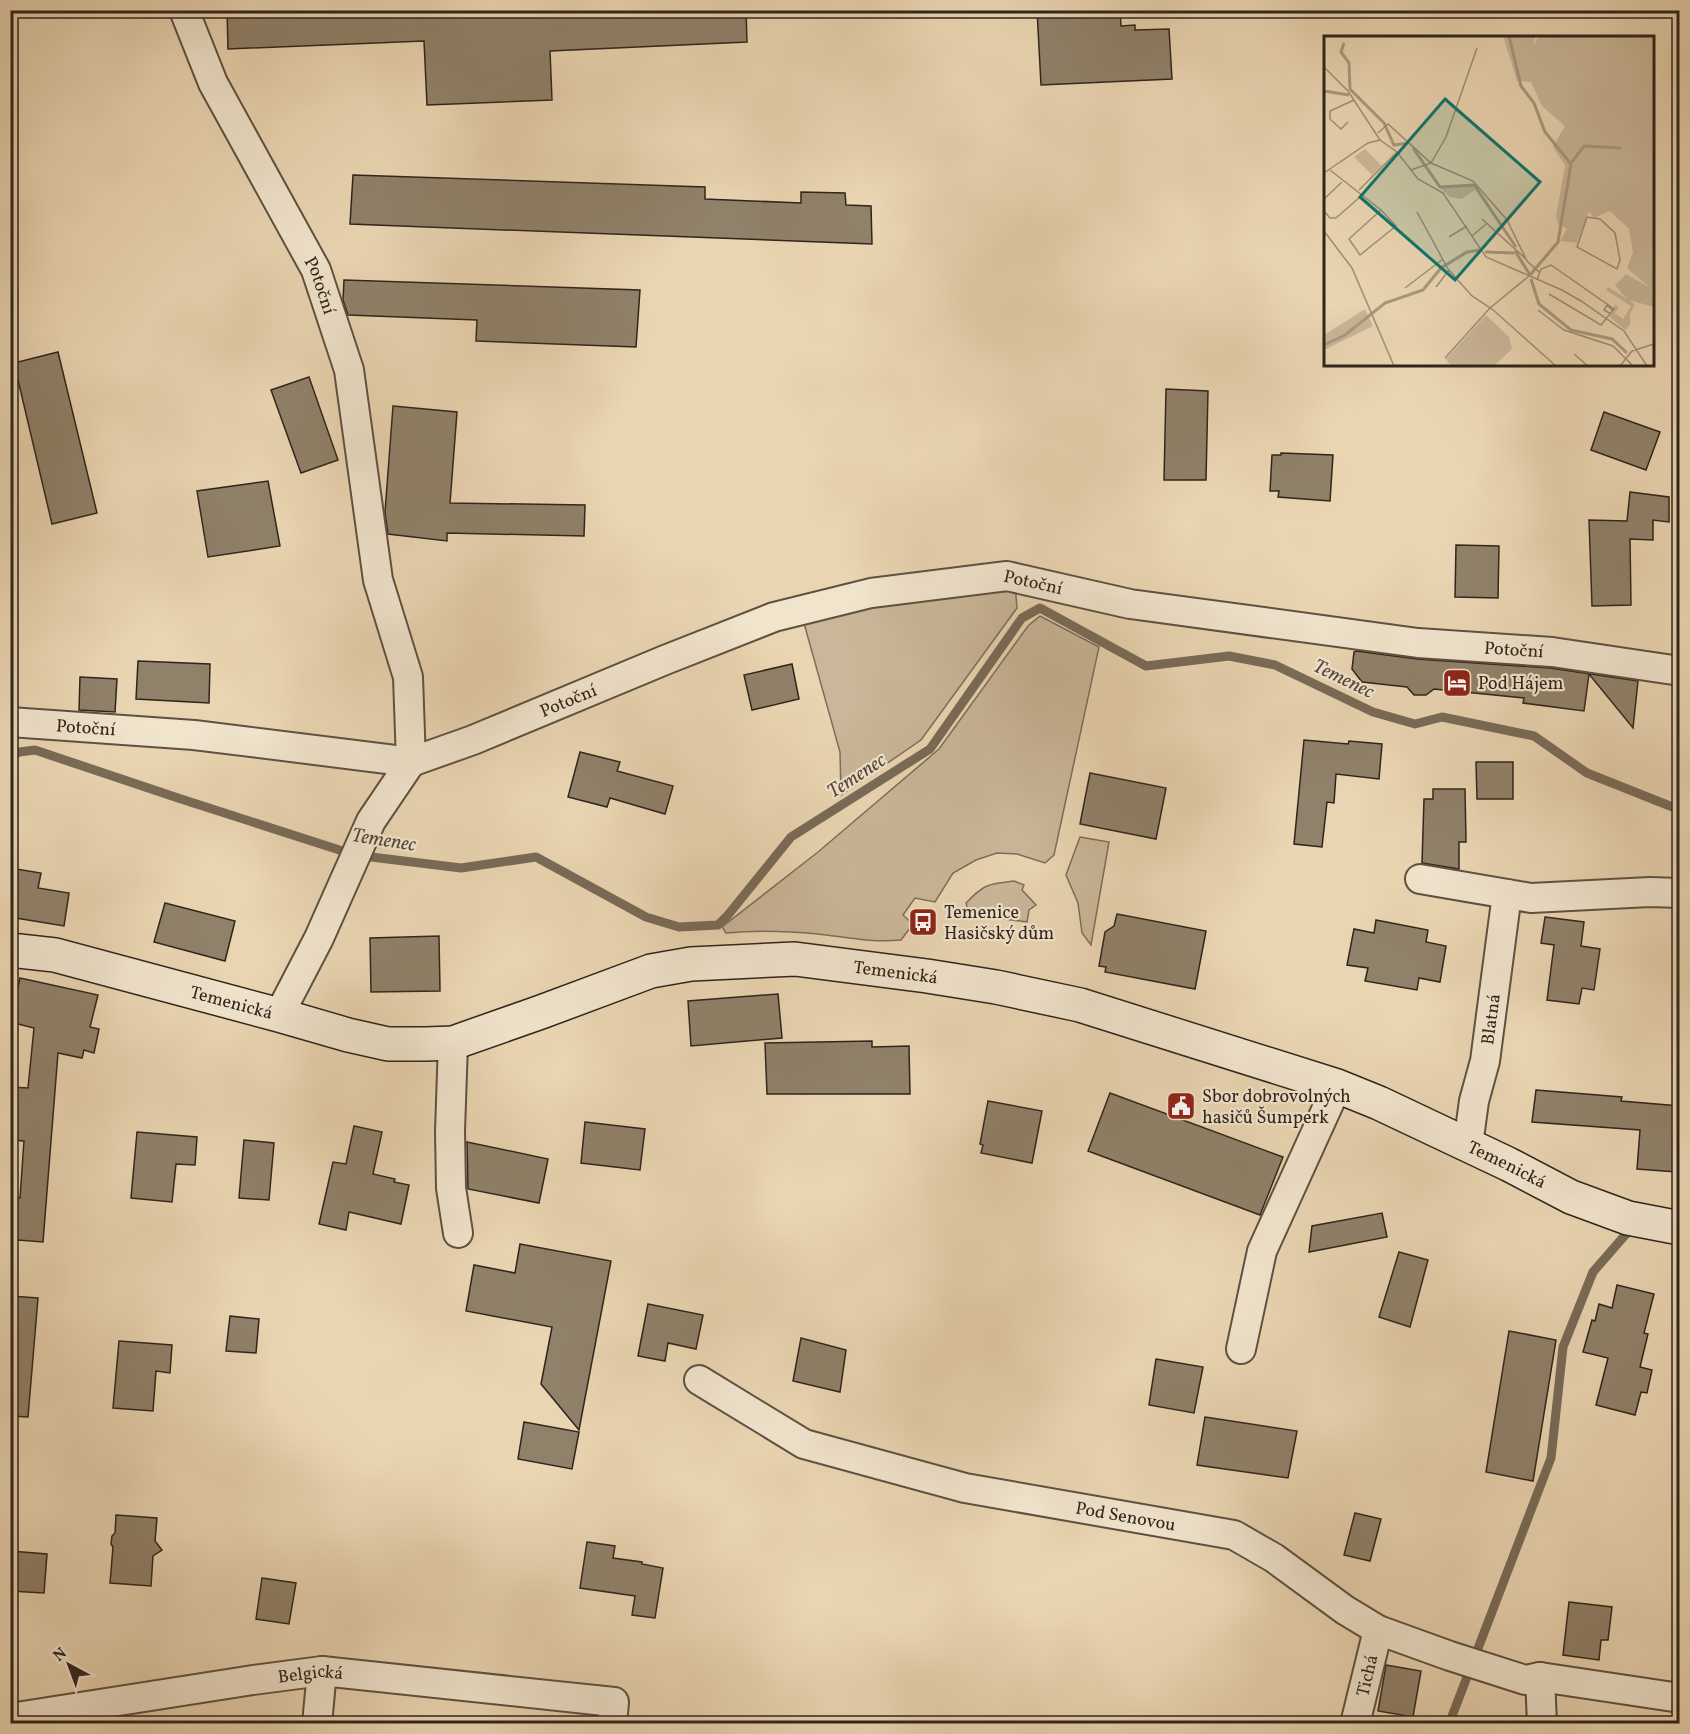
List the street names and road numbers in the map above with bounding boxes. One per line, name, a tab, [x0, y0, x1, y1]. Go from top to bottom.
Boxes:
street label: Potoční	[297, 253, 341, 318]
street label: Potoční	[1001, 565, 1065, 602]
street label: Potoční	[1483, 636, 1545, 665]
street label: Potoční	[536, 679, 602, 725]
street label: Potoční	[55, 714, 117, 743]
street label: Temenická	[852, 956, 940, 992]
street label: Temenická	[187, 981, 275, 1027]
street label: Blatná	[1476, 992, 1508, 1047]
street label: Temenická	[1463, 1136, 1550, 1196]
street label: Pod Senovou	[1073, 1497, 1177, 1539]
street label: Tichá	[1351, 1652, 1386, 1699]
street label: Belgická	[276, 1660, 345, 1691]

